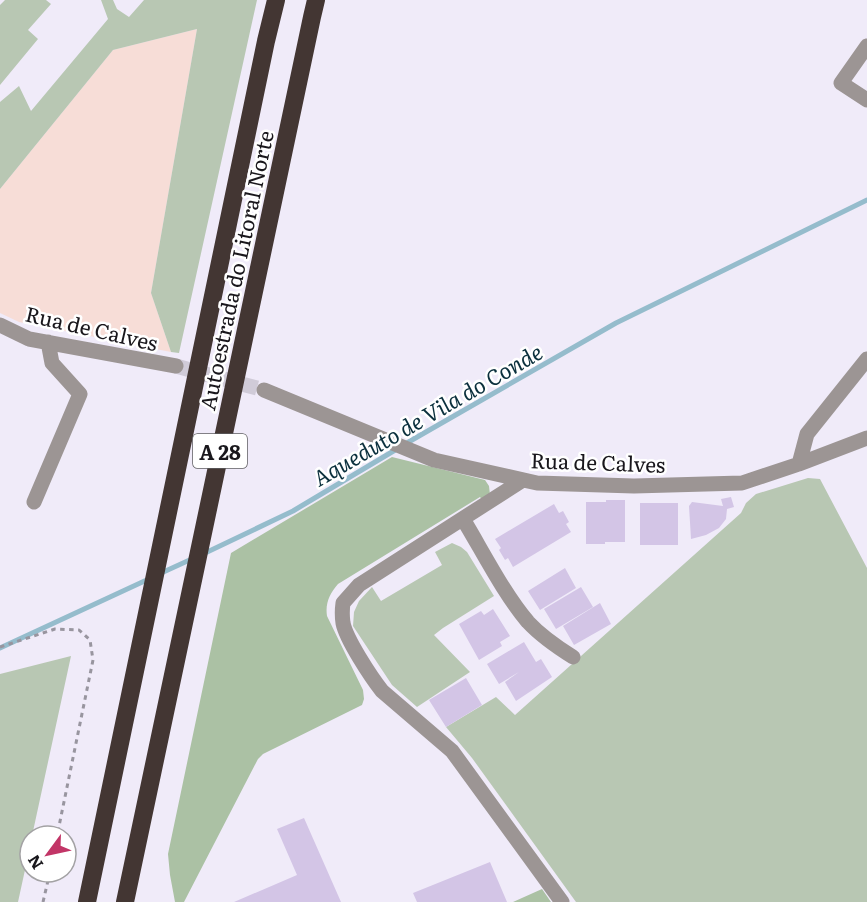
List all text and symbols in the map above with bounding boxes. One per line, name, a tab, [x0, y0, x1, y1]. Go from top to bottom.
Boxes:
street label: Autoestrada do Litoral Norte	[190, 127, 280, 413]
street label: Rua de Calves	[23, 297, 161, 357]
water label: Aqueduto de Vila do Conde	[306, 335, 548, 493]
road number: A 28	[193, 434, 247, 468]
street label: Rua de Calves	[530, 443, 666, 479]
north arrow	[18, 824, 78, 884]
text: N	[21, 851, 48, 875]

